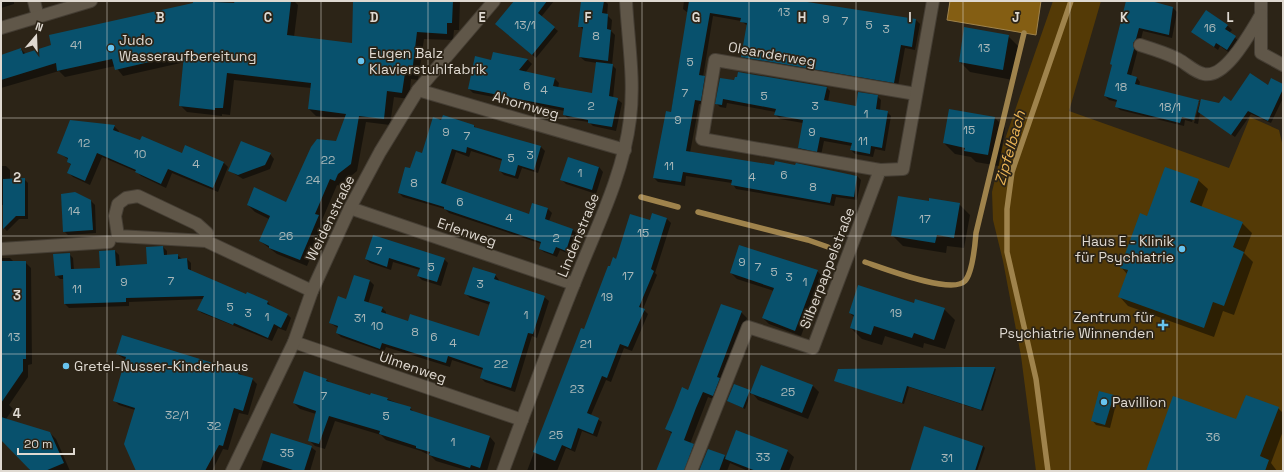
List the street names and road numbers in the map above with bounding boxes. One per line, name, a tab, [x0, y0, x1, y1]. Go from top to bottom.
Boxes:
street label: Oleanderweg	[727, 37, 817, 71]
street label: Ahornweg	[491, 87, 561, 123]
street label: Weidenstraße	[301, 172, 359, 264]
street label: Lindenstraße	[553, 190, 603, 280]
street label: Silberpappelstraße	[796, 205, 858, 331]
street label: Erlenweg	[435, 213, 499, 251]
street label: Ulmenweg	[377, 347, 449, 387]

